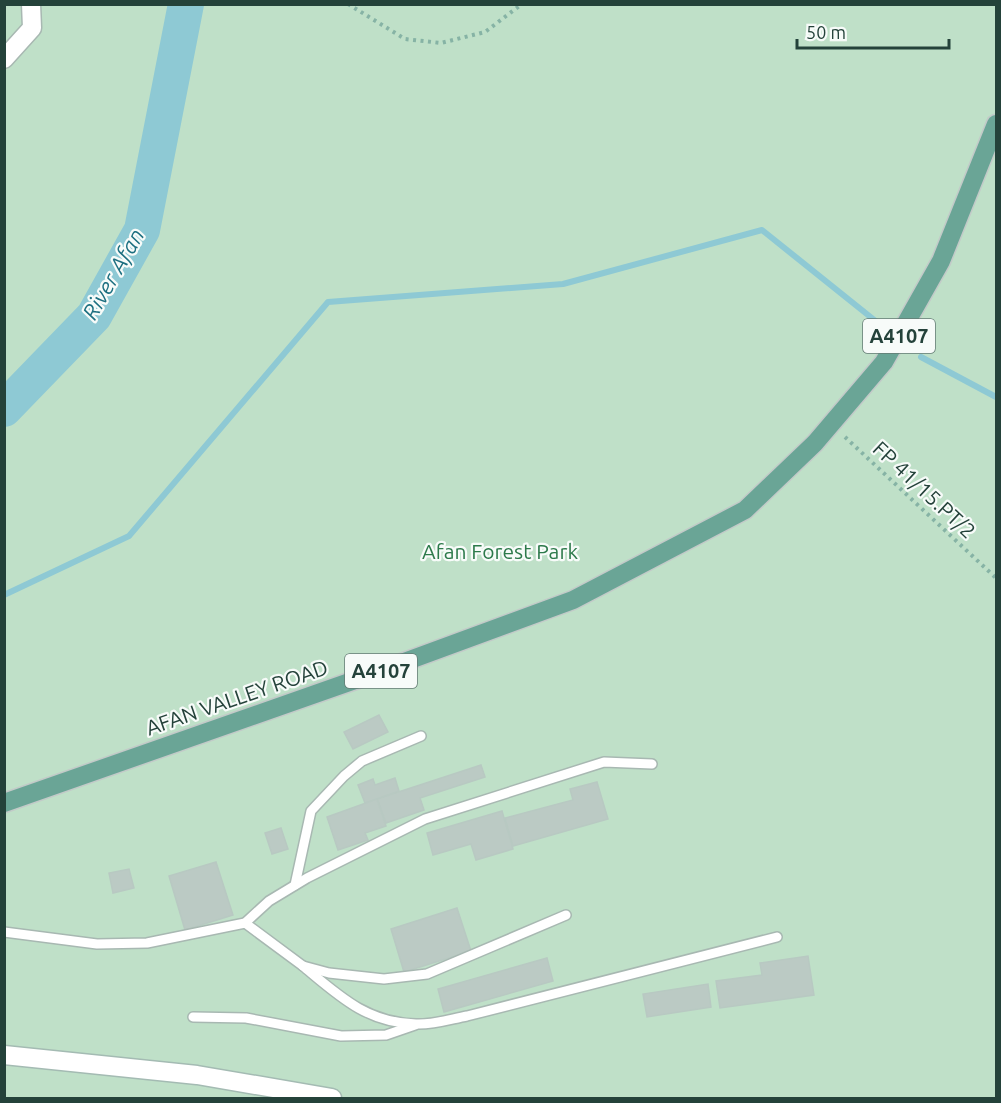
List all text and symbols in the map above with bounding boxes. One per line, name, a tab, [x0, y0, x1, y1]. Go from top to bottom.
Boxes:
scale bar	[797, 12, 948, 50]
text: 50 m	[806, 22, 846, 42]
water label: River Afan	[77, 224, 149, 324]
road number: A4107	[863, 319, 935, 353]
street label: FP 41/15.PT/2	[869, 436, 981, 543]
park label: Afan Forest Park	[422, 539, 578, 563]
road number: A4107	[345, 654, 417, 688]
street label: AFAN VALLEY ROAD	[142, 655, 331, 740]

